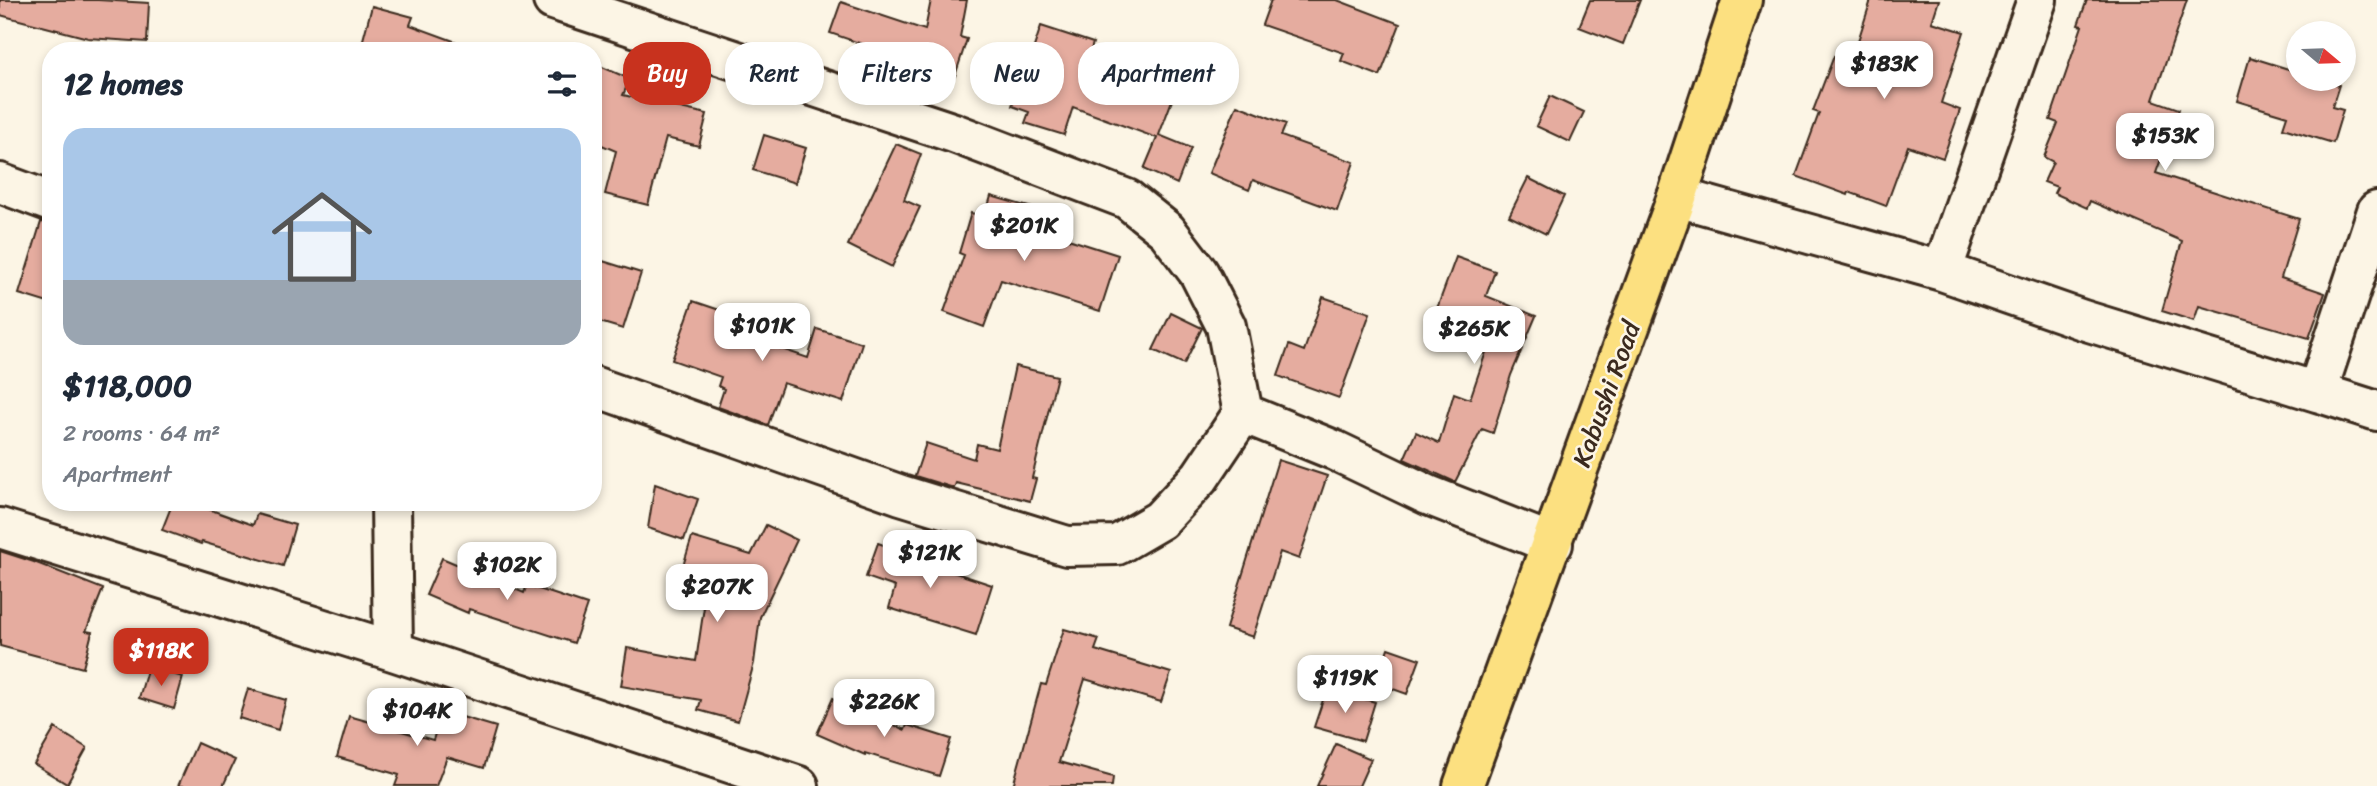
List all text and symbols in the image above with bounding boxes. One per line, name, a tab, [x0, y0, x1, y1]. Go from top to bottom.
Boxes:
north arrow	[2286, 21, 2356, 91]
map controls	[2286, 21, 2356, 91]
chip: Buy	[623, 42, 711, 105]
chip: Rent	[725, 42, 824, 105]
chip: Filters	[838, 42, 956, 105]
chip: New	[970, 42, 1064, 105]
chip: Apartment	[1078, 42, 1239, 105]
pin: $183K	[1835, 42, 1933, 101]
text: $183K	[1851, 43, 1917, 84]
text: 12 homes	[63, 57, 183, 111]
icon: filters	[543, 65, 581, 103]
pin: $153K	[2116, 114, 2214, 173]
text: $153K	[2132, 115, 2198, 156]
icon: home	[259, 174, 385, 300]
pin: $201K	[975, 204, 1073, 263]
text: $201K	[990, 205, 1058, 246]
pin: $101K	[713, 304, 811, 363]
text: $101K	[730, 305, 794, 346]
pin: $265K	[1425, 306, 1523, 366]
text: $265K	[1439, 308, 1509, 349]
street label: Kabushi Road	[1558, 312, 1654, 473]
text: $118,000	[63, 359, 192, 413]
text: 2 rooms · 64 m²	[63, 413, 220, 454]
text: Apartment	[63, 454, 172, 495]
pin: $121K	[881, 530, 979, 590]
text: $121K	[899, 532, 961, 573]
pin: $102K	[458, 542, 556, 602]
text: $102K	[473, 544, 541, 585]
pin: $207K	[668, 564, 766, 624]
text: $207K	[682, 566, 752, 607]
pin: $118K	[112, 628, 210, 688]
text: $118K	[129, 630, 193, 671]
pin: $119K	[1296, 656, 1394, 715]
text: $119K	[1313, 657, 1377, 698]
pin: $226K	[835, 680, 933, 739]
text: $226K	[849, 681, 919, 722]
pin: $104K	[368, 688, 466, 748]
text: $104K	[383, 690, 451, 731]

